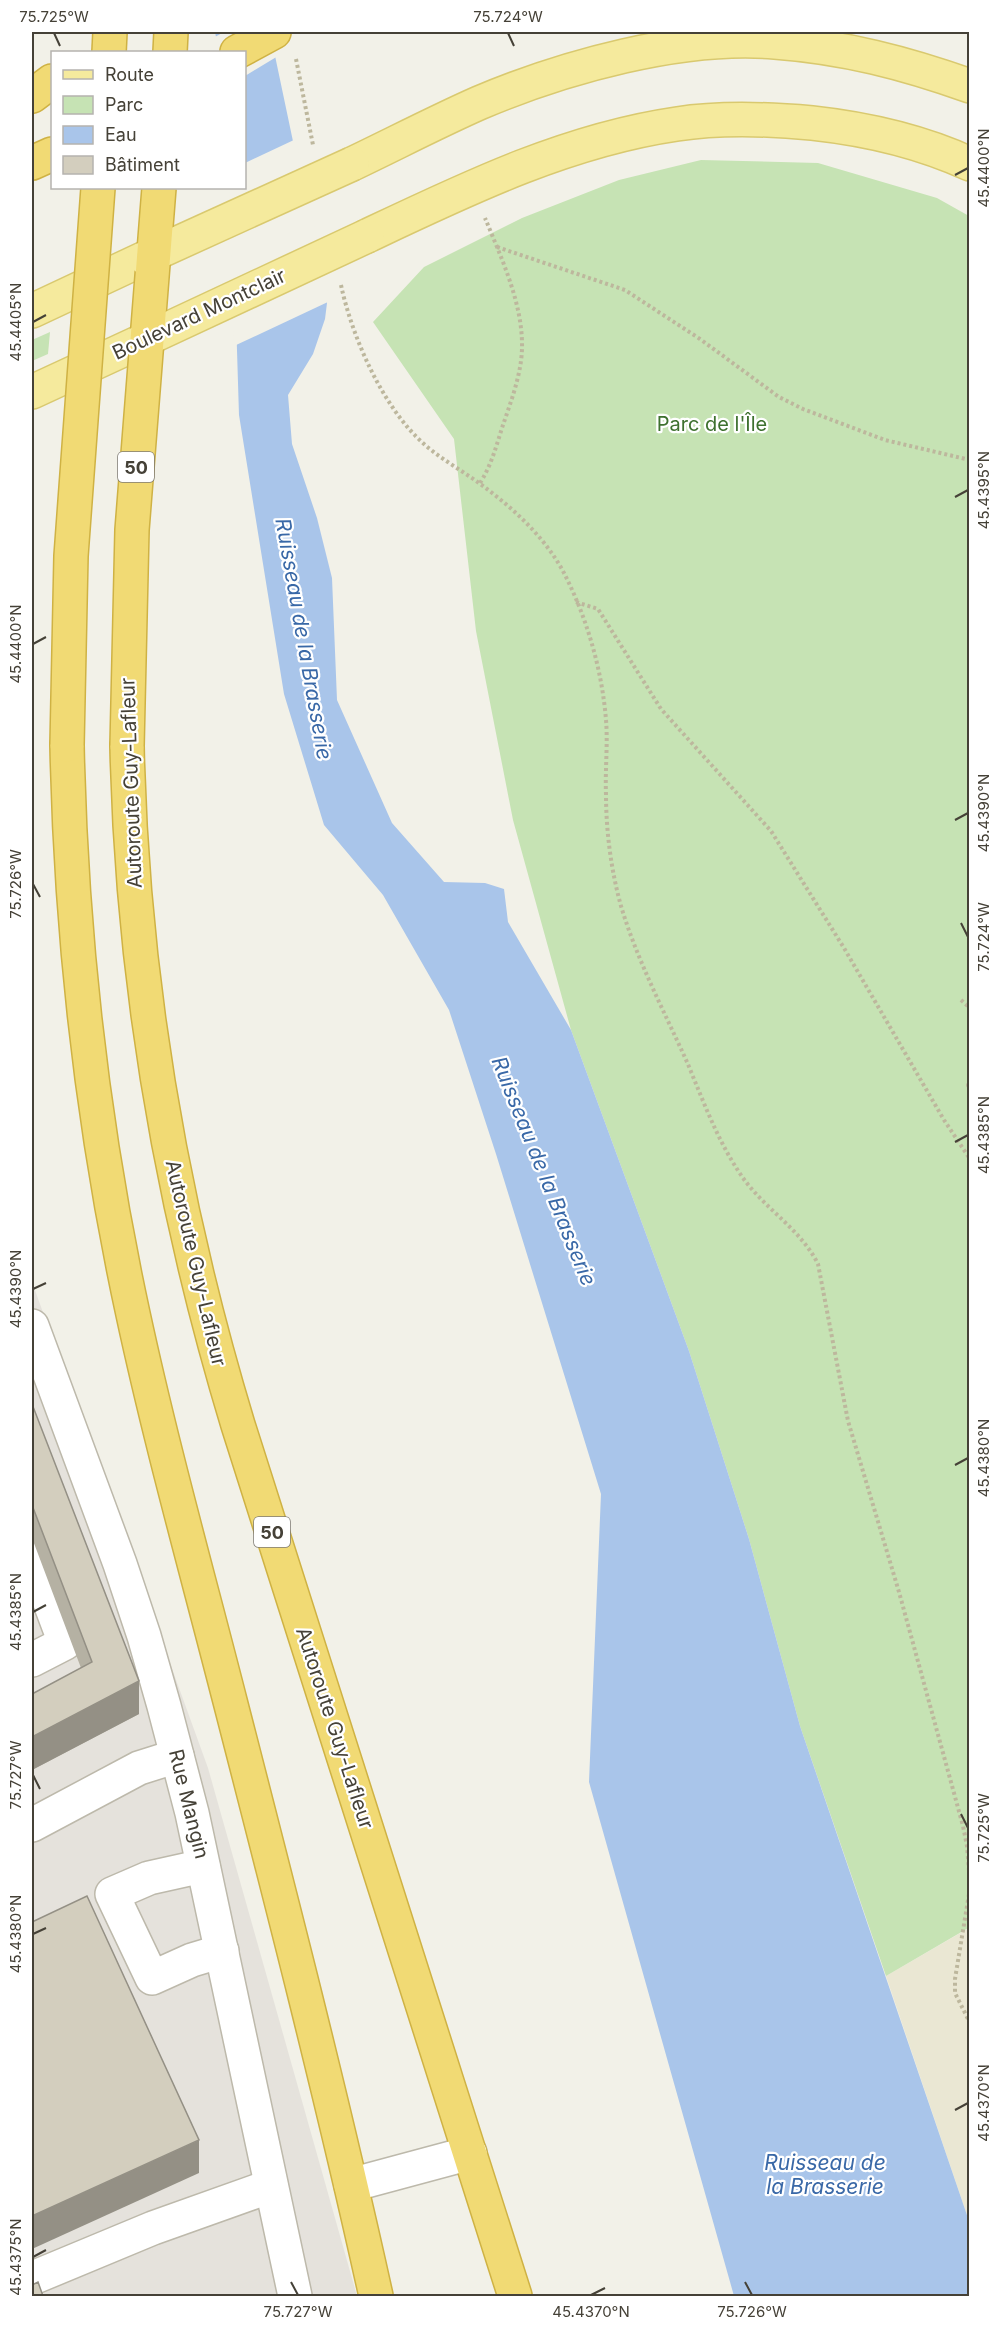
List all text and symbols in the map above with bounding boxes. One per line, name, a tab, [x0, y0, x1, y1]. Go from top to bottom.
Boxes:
text: 75.725°W	[19, 7, 89, 26]
text: 75.724°W	[473, 7, 543, 26]
legend	[51, 51, 246, 189]
text: Route	[105, 64, 154, 85]
text: Parc	[105, 94, 143, 115]
text: Eau	[105, 124, 137, 145]
text: 45.4400°N	[974, 128, 993, 208]
text: Bâtiment	[105, 154, 180, 175]
street label: Boulevard Montclair	[108, 263, 290, 365]
text: 45.4405°N	[6, 283, 25, 361]
park label: Parc de l'Île	[657, 412, 767, 436]
text: 45.4395°N	[974, 451, 993, 529]
road number: 50	[118, 452, 154, 482]
water label: Ruisseau de la Brasserie	[270, 516, 338, 762]
text: 45.4400°N	[6, 604, 25, 684]
street label: Autoroute Guy-Lafleur	[115, 677, 147, 889]
text: 45.4390°N	[974, 774, 993, 852]
text: 75.726°W	[6, 849, 25, 919]
text: 75.724°W	[974, 902, 993, 972]
water label: Ruisseau de la Brasserie	[487, 1053, 601, 1289]
text: 45.4385°N	[974, 1096, 993, 1174]
street label: Autoroute Guy-Lafleur	[161, 1158, 232, 1369]
text: 45.4390°N	[6, 1250, 25, 1328]
text: 45.4380°N	[974, 1419, 993, 1497]
road number: 50	[254, 1517, 290, 1547]
text: 45.4385°N	[6, 1573, 25, 1651]
street label: Autoroute Guy-Lafleur	[291, 1624, 379, 1832]
text: 75.727°W	[6, 1740, 25, 1809]
street label: Rue Mangin	[164, 1747, 214, 1861]
text: 75.725°W	[974, 1793, 993, 1863]
text: 45.4380°N	[6, 1895, 25, 1973]
text: 45.4370°N	[974, 2064, 993, 2142]
water label: Ruisseau de la Brasserie	[764, 2150, 886, 2199]
text: 45.4375°N	[6, 2218, 25, 2296]
text: 75.727°W	[264, 2302, 333, 2321]
text: 45.4370°N	[552, 2302, 630, 2321]
text: 75.726°W	[717, 2302, 787, 2321]

